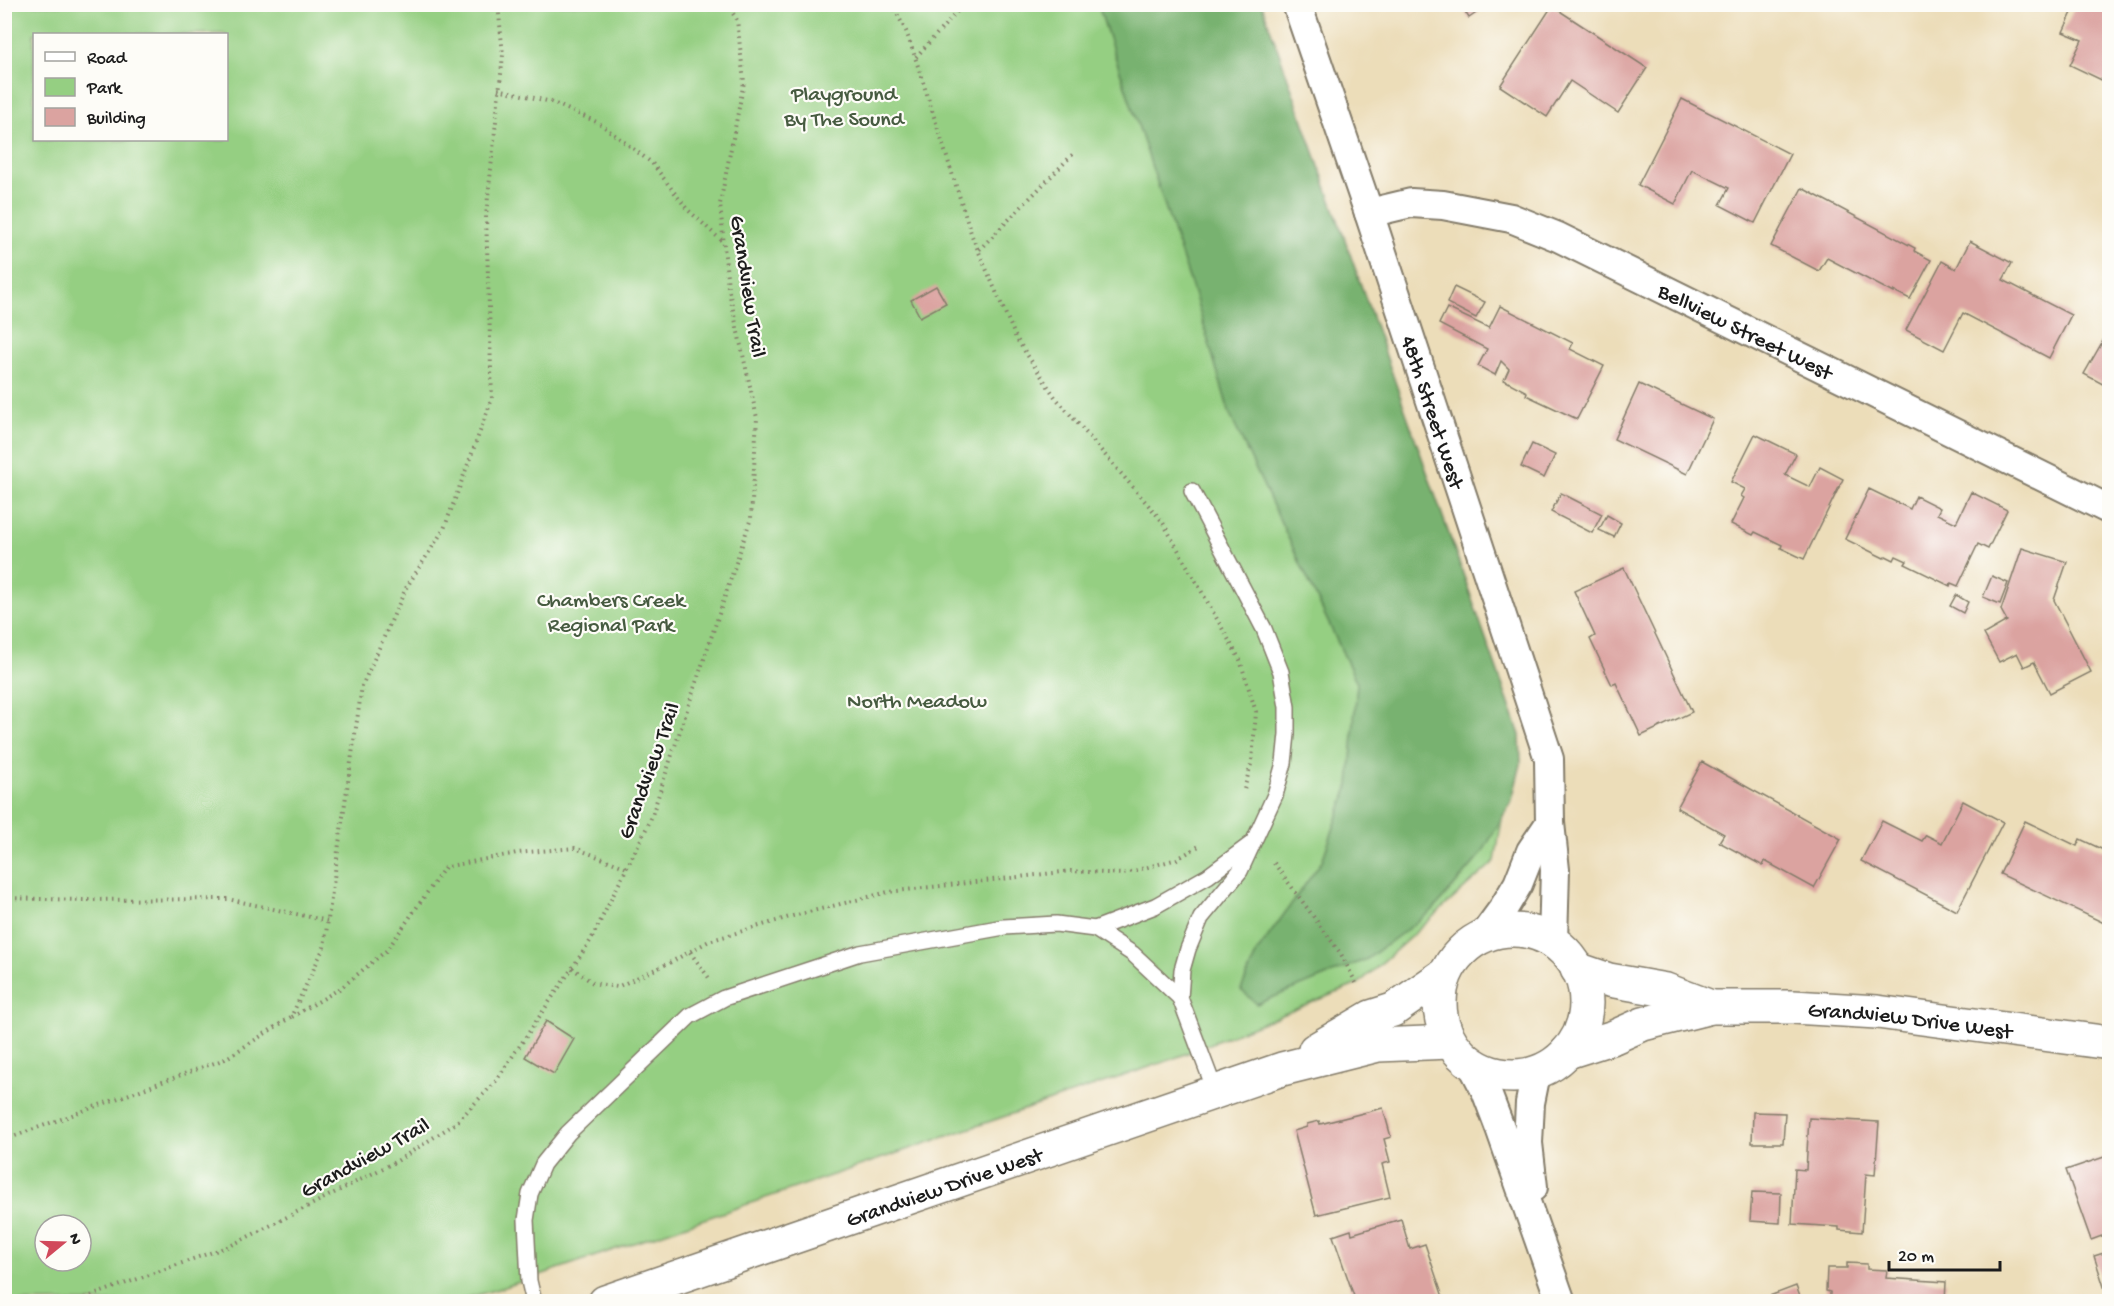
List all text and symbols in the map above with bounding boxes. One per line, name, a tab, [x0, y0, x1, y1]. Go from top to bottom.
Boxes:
legend	[33, 33, 228, 141]
text: Road	[87, 49, 128, 70]
text: Park	[86, 79, 123, 100]
park label: Playground By The Sound	[783, 83, 906, 134]
text: Building	[86, 109, 146, 130]
street label: Grandview Trail	[722, 214, 770, 360]
street label: Bellview Street West	[1652, 279, 1838, 389]
street label: 48th Street West	[1393, 333, 1469, 494]
park label: Chambers Creek Regional Park	[537, 589, 687, 640]
park label: North Meadow	[847, 690, 987, 716]
street label: Grandview Trail	[614, 699, 688, 843]
street label: Grandview Drive West	[1807, 999, 2016, 1047]
street label: Grandview Trail	[297, 1113, 435, 1206]
street label: Grandview Drive West	[843, 1143, 1048, 1235]
north arrow	[33, 1213, 93, 1273]
text: N	[63, 1231, 85, 1248]
scale bar	[1889, 1234, 2000, 1272]
text: 20 m	[1898, 1247, 1934, 1268]

